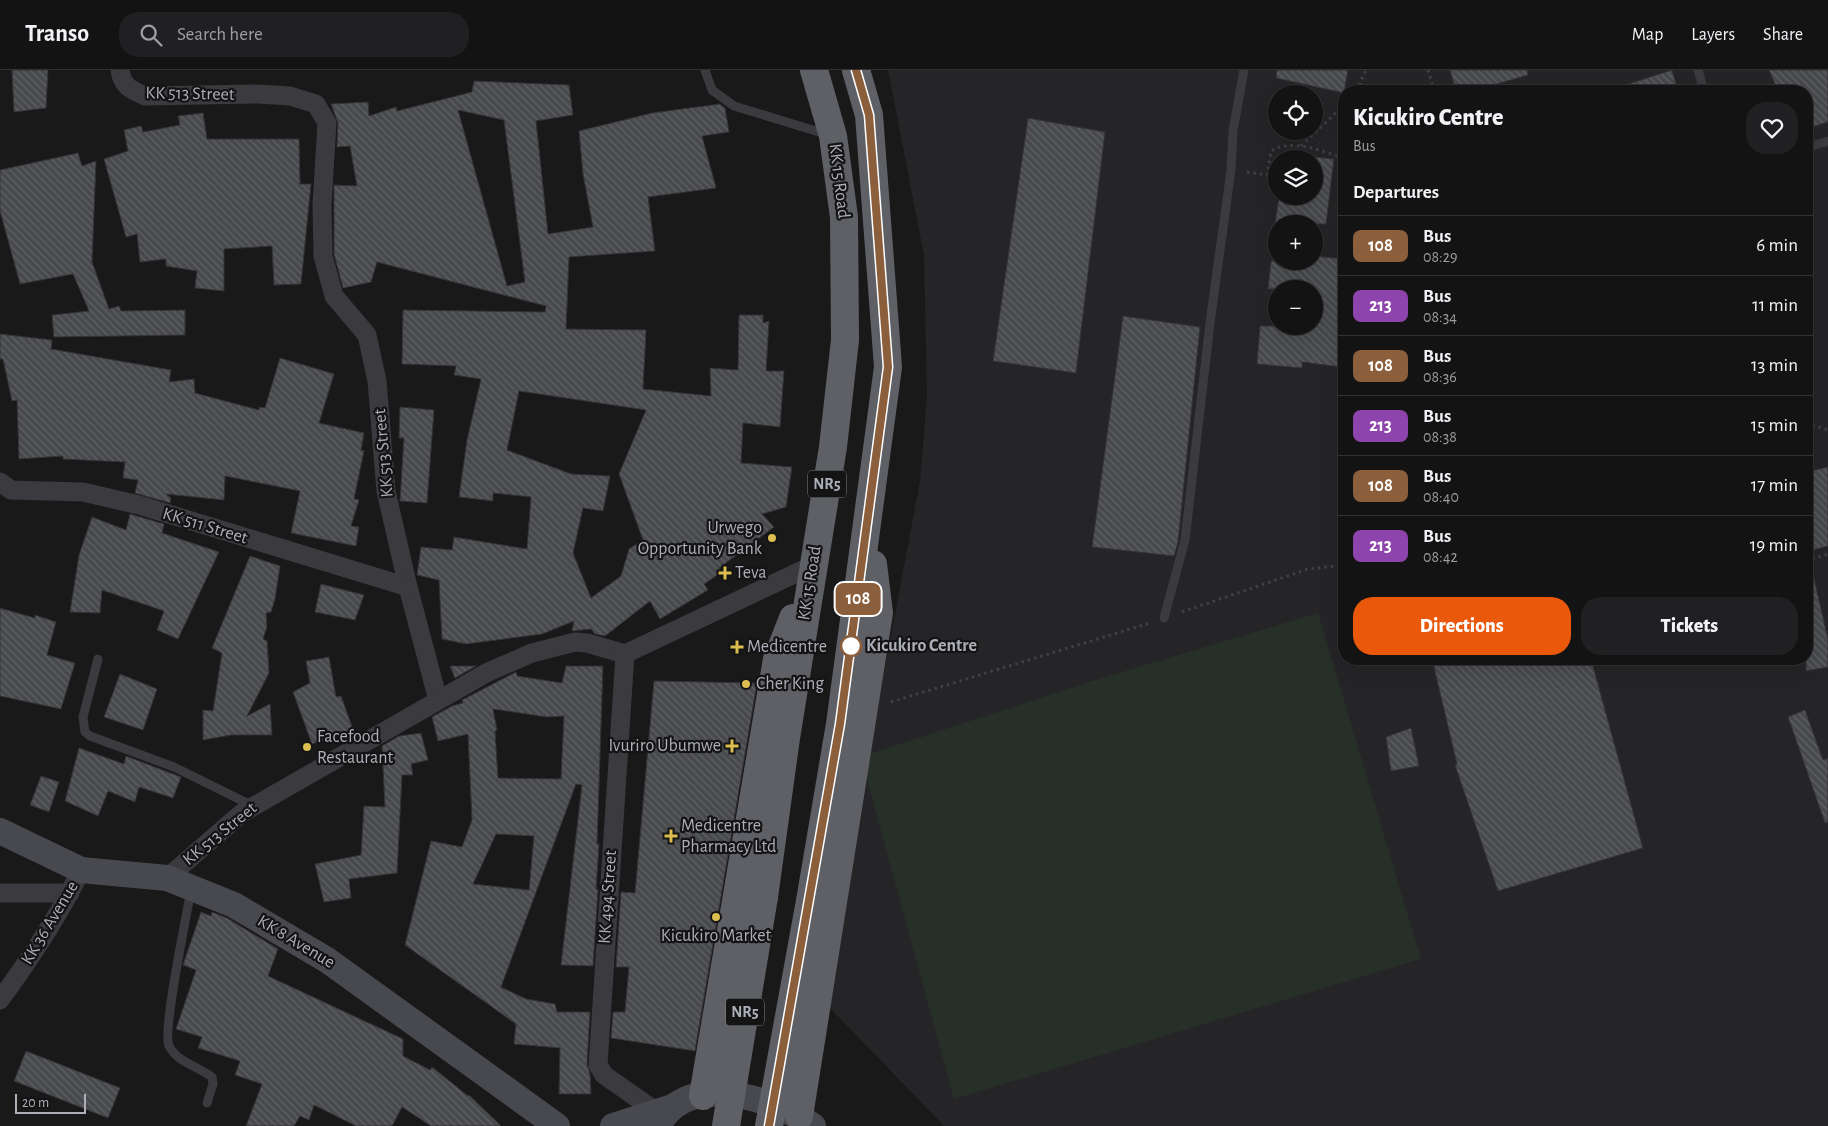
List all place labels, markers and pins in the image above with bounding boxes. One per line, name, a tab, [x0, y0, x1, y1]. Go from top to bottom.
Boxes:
place label: Urwego Opportunity Bank	[638, 519, 763, 558]
marker: Urwego Opportunity Bank	[766, 532, 778, 544]
place label: Teva	[735, 564, 767, 582]
marker: Teva	[719, 567, 731, 579]
marker: Kicukiro Centre	[840, 635, 862, 657]
place label: Kicukiro Centre	[866, 637, 977, 655]
place label: Medicentre	[747, 638, 827, 656]
marker: Medicentre	[731, 641, 743, 653]
place label: Cher King	[756, 675, 824, 693]
marker: Cher King	[740, 678, 752, 690]
place label: Facefood Restaurant	[317, 728, 393, 767]
place label: Ivuriro Ubumwe	[609, 737, 721, 755]
marker: Ivuriro Ubumwe	[725, 739, 739, 753]
marker: Facefood Restaurant	[301, 741, 313, 753]
place label: Medicentre Pharmacy Ltd	[681, 817, 776, 856]
marker: Medicentre Pharmacy Ltd	[665, 830, 677, 842]
marker: Kicukiro Market	[710, 911, 722, 923]
place label: Kicukiro Market	[661, 927, 771, 945]

